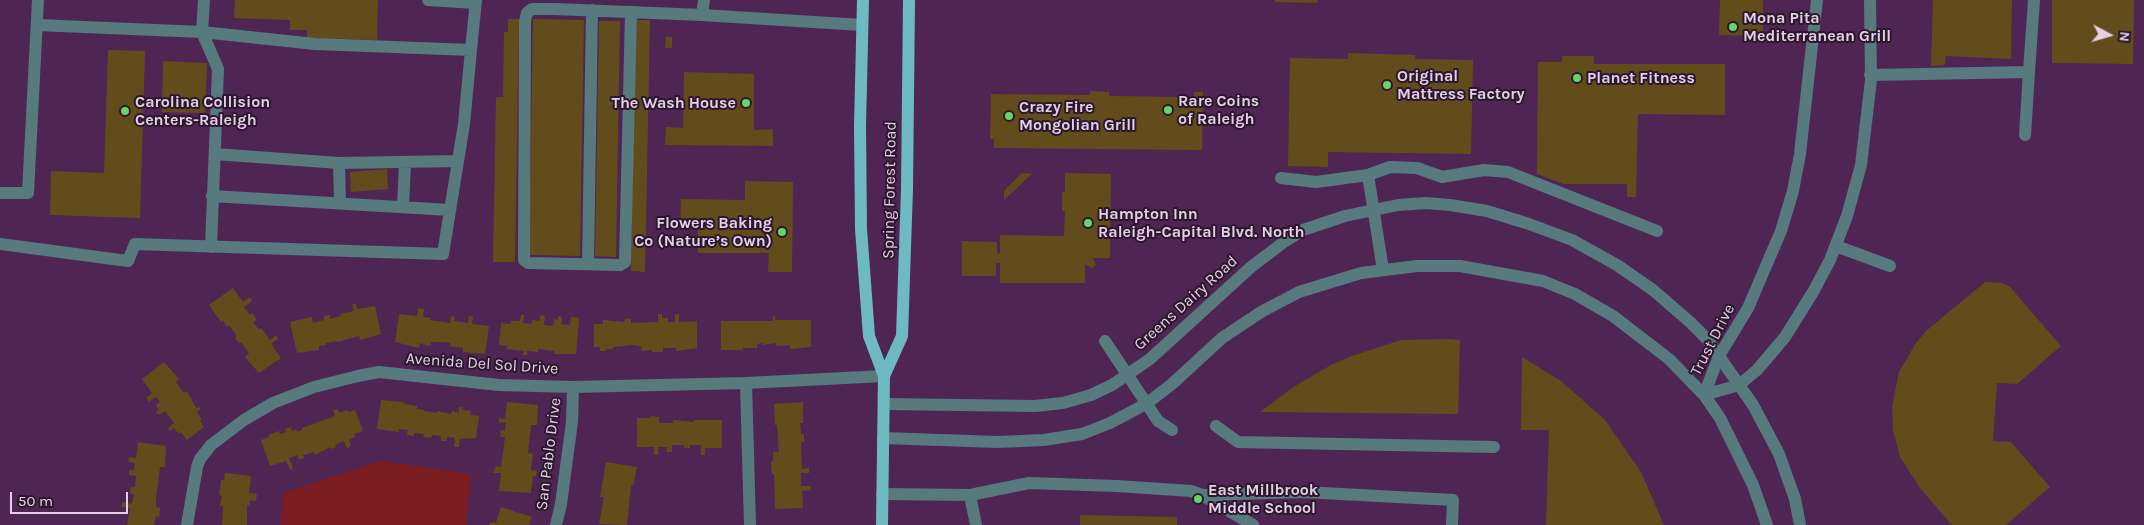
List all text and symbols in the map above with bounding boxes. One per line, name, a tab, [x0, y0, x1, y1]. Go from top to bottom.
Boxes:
place label: Mona Pita Mediterranean Grill	[1743, 8, 1891, 46]
north arrow	[2084, 10, 2134, 60]
marker: Mona Pita Mediterranean Grill	[1727, 21, 1739, 33]
text: N	[2115, 31, 2133, 42]
place label: Original Mattress Factory	[1397, 66, 1525, 104]
place label: Planet Fitness	[1587, 68, 1695, 88]
marker: Planet Fitness	[1571, 72, 1583, 84]
marker: Original Mattress Factory	[1381, 79, 1393, 91]
place label: Rare Coins of Raleigh	[1178, 91, 1259, 129]
place label: Carolina Collision Centers-Raleigh	[135, 92, 270, 130]
place label: The Wash House	[611, 93, 736, 113]
marker: The Wash House	[740, 97, 752, 109]
place label: Crazy Fire Mongolian Grill	[1019, 97, 1136, 135]
marker: Rare Coins of Raleigh	[1162, 104, 1174, 116]
marker: Carolina Collision Centers-Raleigh	[119, 105, 131, 117]
marker: Crazy Fire Mongolian Grill	[1003, 110, 1015, 122]
street label: Spring Forest Road	[879, 121, 901, 259]
place label: Hampton Inn Raleigh-Capital Blvd. North	[1098, 204, 1305, 242]
place label: Flowers Baking Co (Nature’s Own)	[634, 213, 772, 251]
marker: Hampton Inn Raleigh-Capital Blvd. North	[1082, 217, 1094, 229]
marker: Flowers Baking Co (Nature’s Own)	[776, 226, 788, 238]
street label: Greens Dairy Road	[1130, 252, 1242, 354]
street label: Trust Drive	[1687, 301, 1739, 379]
street label: Avenida Del Sol Drive	[405, 349, 559, 379]
street label: San Pablo Drive	[533, 397, 565, 511]
place label: East Millbrook Middle School	[1208, 480, 1318, 518]
scale bar	[12, 482, 130, 514]
text: 50 m	[18, 492, 53, 510]
marker: East Millbrook Middle School	[1192, 493, 1204, 505]

